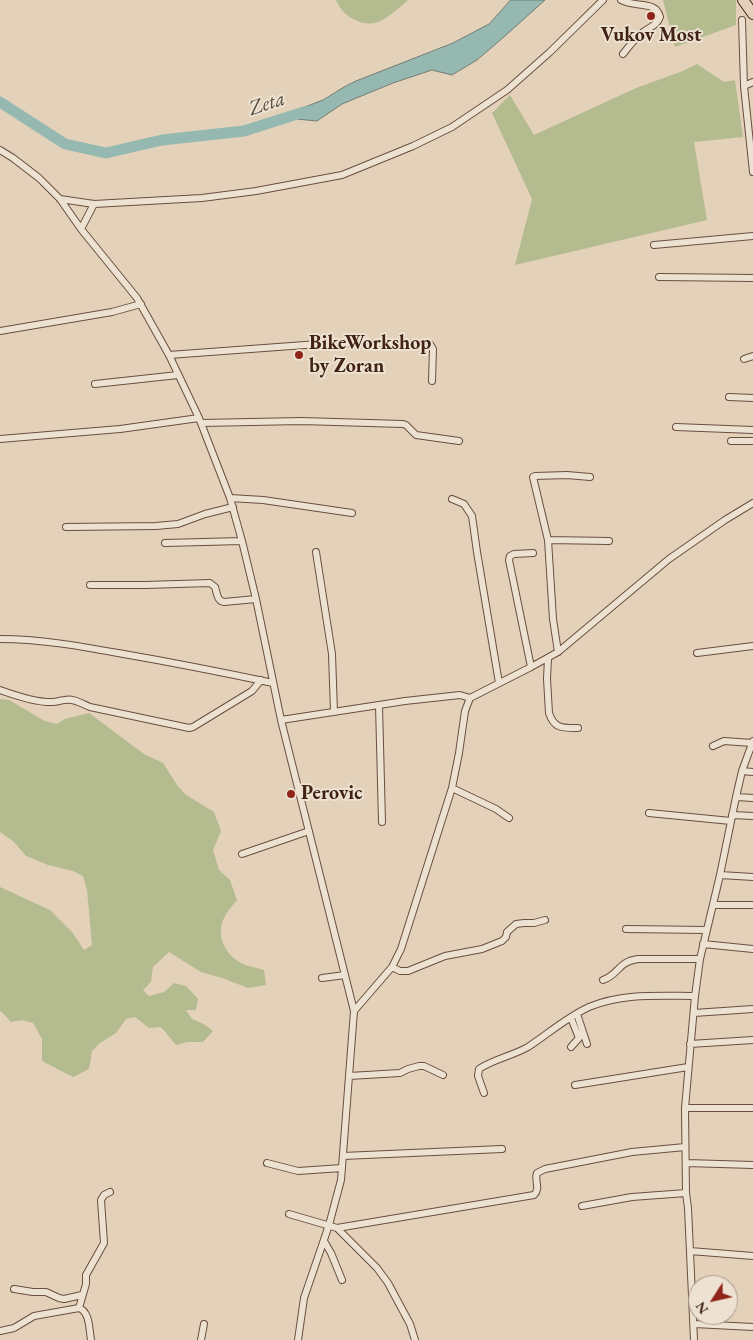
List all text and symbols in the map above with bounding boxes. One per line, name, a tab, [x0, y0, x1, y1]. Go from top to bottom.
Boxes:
marker: Vukov Most	[645, 10, 657, 22]
place label: Vukov Most	[600, 24, 702, 48]
water label: Zeta	[246, 86, 288, 122]
place label: BikeWorkshop by Zoran	[309, 332, 431, 379]
marker: BikeWorkshop by Zoran	[293, 349, 305, 361]
place label: Perovic	[301, 782, 362, 806]
marker: Perovic	[285, 788, 297, 800]
north arrow	[688, 1275, 738, 1325]
text: N	[691, 1298, 712, 1318]

